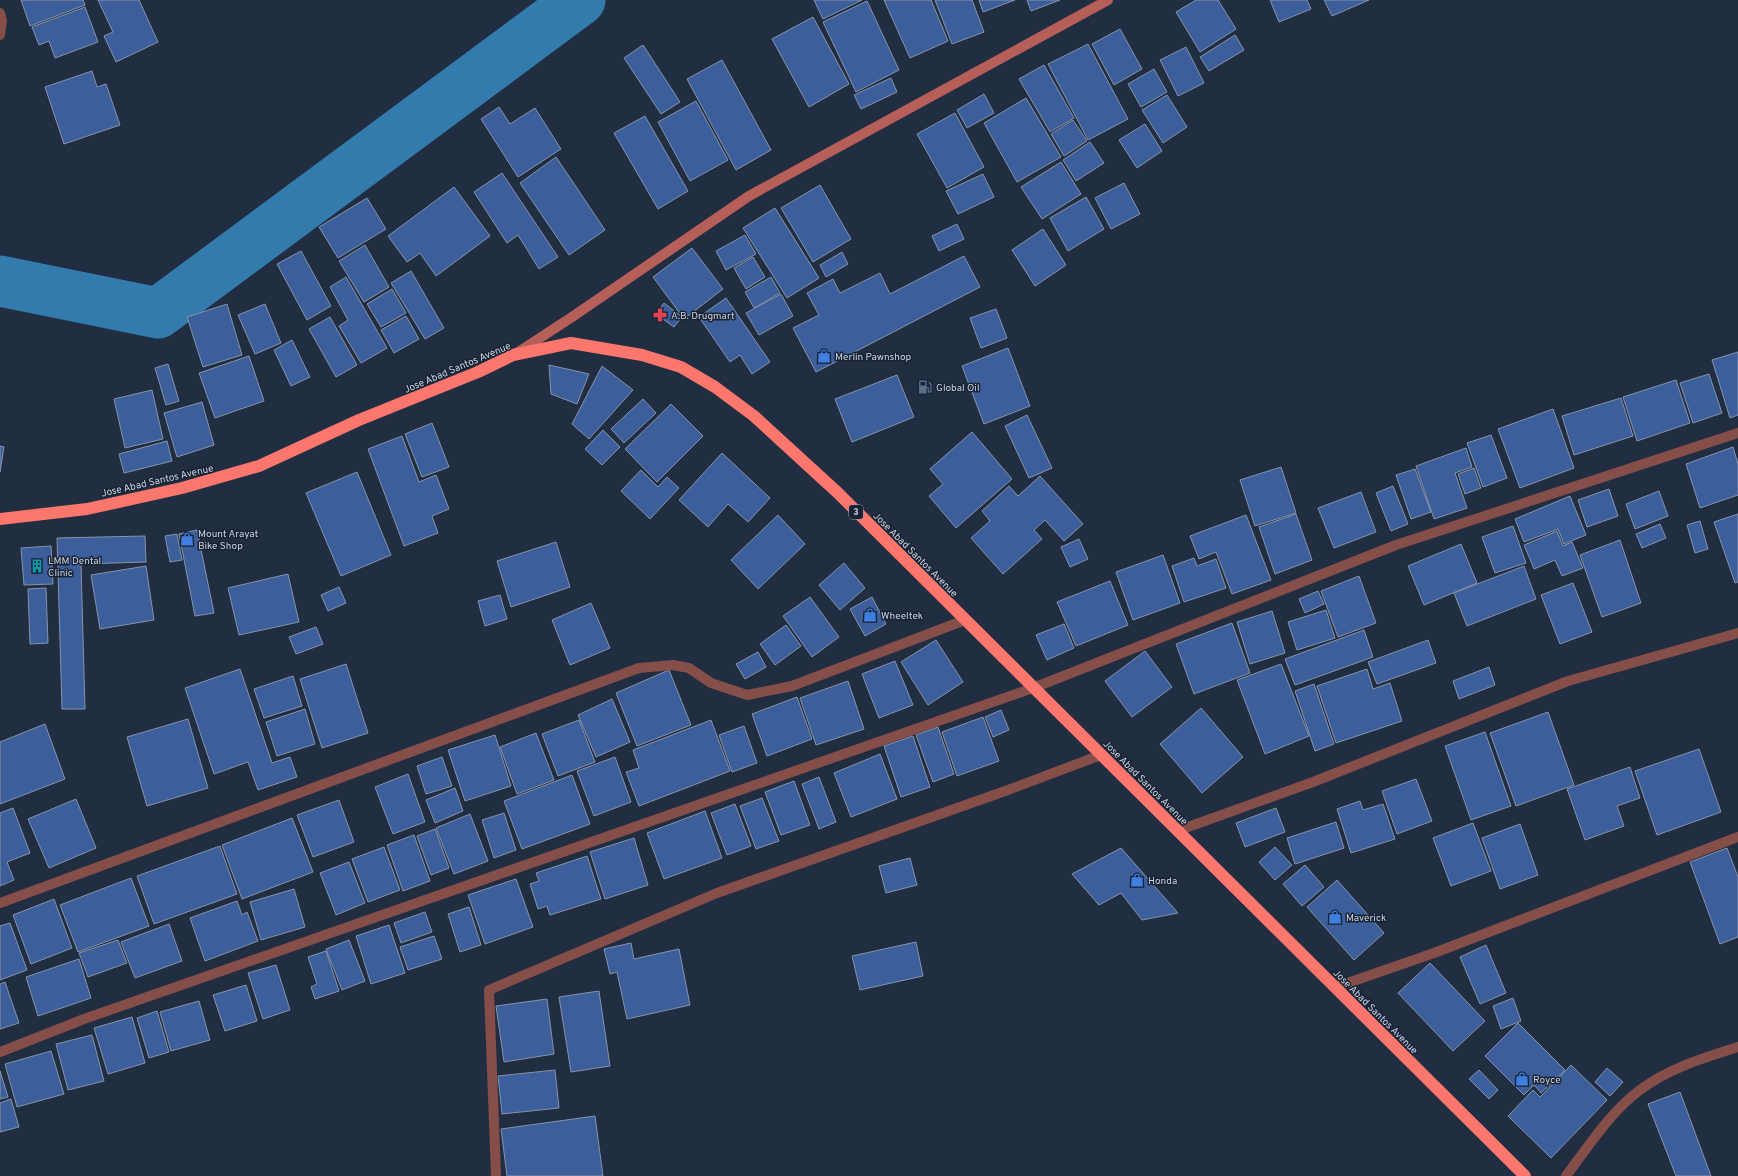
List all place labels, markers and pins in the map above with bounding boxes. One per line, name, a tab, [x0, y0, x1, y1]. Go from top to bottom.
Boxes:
pharmacy icon: A.B. Drugmart	[652, 307, 668, 323]
place label: A.B. Drugmart	[671, 310, 735, 323]
shop icon: Merlin Pawnshop	[816, 348, 832, 364]
place label: Merlin Pawnshop	[835, 351, 912, 364]
fuel station icon: Global Oil	[917, 379, 933, 395]
place label: Global Oil	[936, 382, 980, 395]
place label: Mount Arayat Bike Shop	[198, 528, 258, 553]
shop icon: Mount Arayat Bike Shop	[179, 531, 195, 547]
place label: LMM Dental Clinic	[48, 555, 101, 580]
building icon: LMM Dental Clinic	[29, 558, 45, 574]
shop icon: Wheeltek	[862, 607, 878, 623]
place label: Wheeltek	[881, 610, 923, 623]
shop icon: Honda	[1129, 872, 1145, 888]
place label: Honda	[1148, 875, 1177, 888]
shop icon: Maverick	[1327, 909, 1343, 925]
place label: Maverick	[1346, 912, 1386, 925]
shop icon: Royce	[1514, 1071, 1530, 1087]
place label: Royce	[1533, 1074, 1561, 1087]

